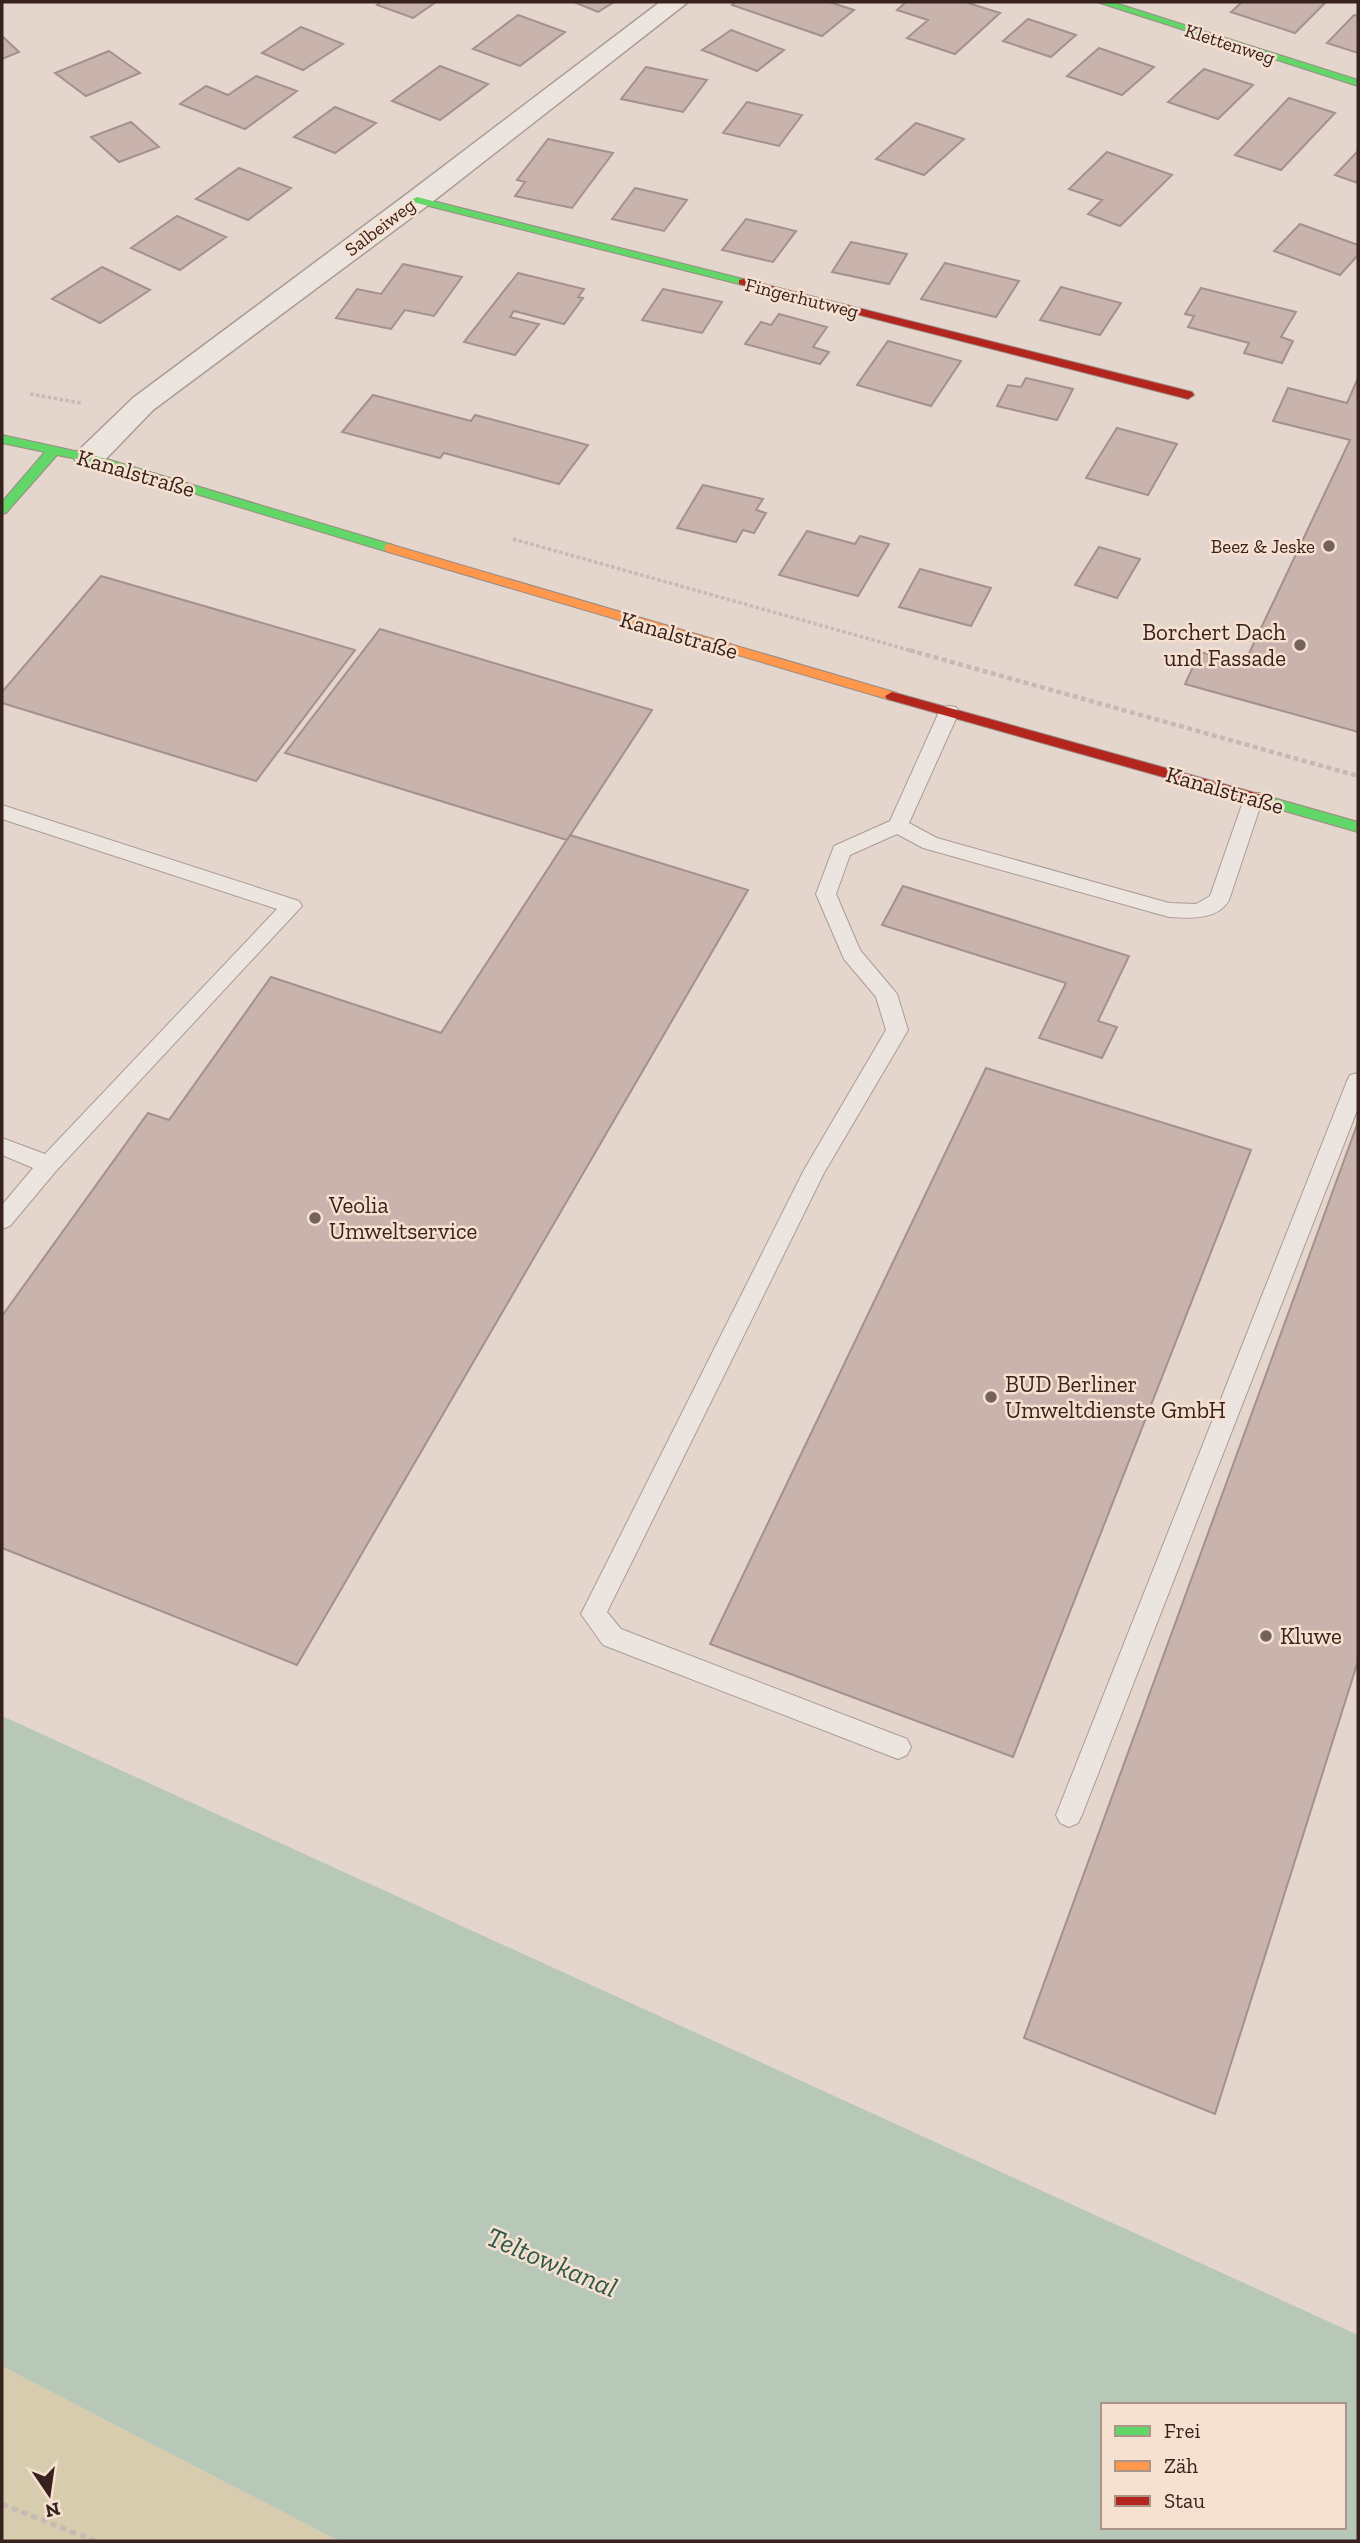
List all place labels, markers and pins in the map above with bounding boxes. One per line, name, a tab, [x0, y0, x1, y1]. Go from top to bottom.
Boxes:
place label: Beez & Jeske	[1211, 535, 1315, 558]
marker: Beez & Jeske	[1321, 538, 1337, 554]
place label: Borchert Dach und Fassade	[1142, 618, 1286, 672]
marker: Borchert Dach und Fassade	[1292, 637, 1308, 653]
place label: Veolia Umweltservice	[328, 1191, 477, 1245]
marker: Veolia Umweltservice	[307, 1210, 323, 1226]
place label: BUD Berliner Umweltdienste GmbH	[1005, 1370, 1226, 1424]
marker: BUD Berliner Umweltdienste GmbH	[983, 1389, 999, 1405]
place label: Kluwe	[1280, 1622, 1342, 1650]
marker: Kluwe	[1258, 1628, 1274, 1644]

